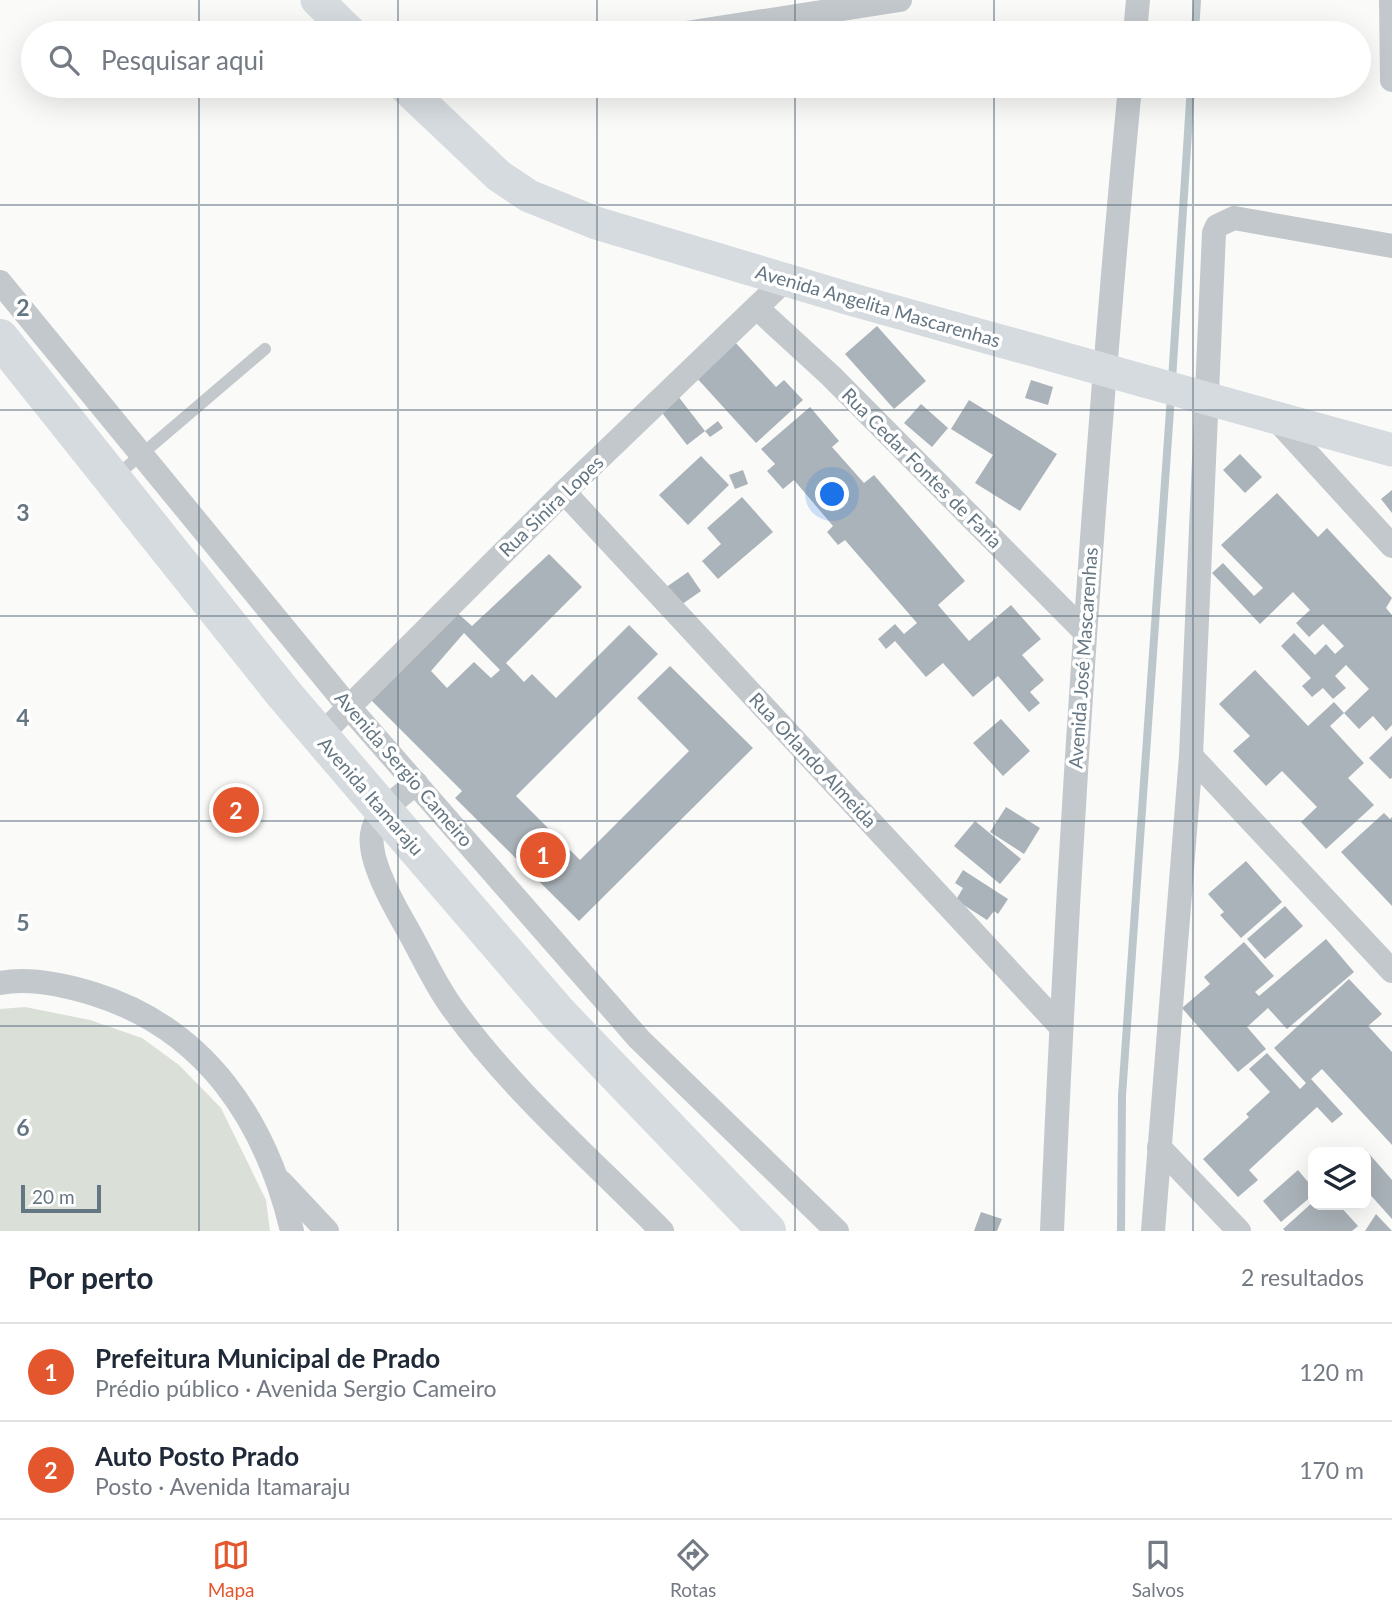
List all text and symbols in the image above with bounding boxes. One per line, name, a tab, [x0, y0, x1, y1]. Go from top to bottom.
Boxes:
search box	[21, 21, 1371, 98]
icon: search	[45, 41, 83, 79]
text: Pesquisar aqui	[101, 44, 264, 76]
street label: Avenida Angelita Mascarenhas	[753, 260, 1003, 352]
text: 2	[16, 293, 30, 321]
street label: Rua Cedar Fontes de Faria	[838, 383, 1007, 552]
street label: Rua Sinira Lopes	[494, 450, 608, 561]
your location	[815, 477, 849, 511]
text: 3	[16, 498, 30, 526]
street label: Avenida José Mascarenhas	[1063, 547, 1102, 769]
street label: Avenida Sergio Cameiro	[331, 686, 478, 851]
street label: Rua Orlando Almeida	[745, 687, 882, 832]
text: 4	[16, 703, 30, 731]
street label: Avenida Itamaraju	[314, 732, 429, 860]
pin: 2	[213, 784, 259, 836]
pin: 1	[520, 829, 566, 881]
text: 5	[16, 908, 30, 936]
text: 6	[16, 1113, 30, 1141]
map controls	[1308, 1147, 1371, 1210]
button: layers	[1308, 1147, 1371, 1210]
scale bar	[21, 1182, 102, 1214]
text: 20 m	[32, 1185, 75, 1208]
text: Por perto	[28, 1259, 153, 1295]
text: 2 resultados	[1241, 1263, 1364, 1291]
text: Prefeitura Municipal de Prado	[95, 1342, 440, 1374]
text: 1	[44, 1358, 58, 1386]
text: 120 m	[1299, 1358, 1364, 1386]
text: Prédio público · Avenida Sergio Cameiro	[95, 1374, 497, 1402]
text: Auto Posto Prado	[95, 1440, 299, 1472]
text: 2	[44, 1456, 58, 1484]
text: 170 m	[1299, 1456, 1364, 1484]
text: Posto · Avenida Itamaraju	[95, 1472, 350, 1500]
tab: Mapa	[208, 1536, 255, 1601]
tab: Rotas	[670, 1536, 716, 1601]
tab: Salvos	[1132, 1536, 1184, 1601]

